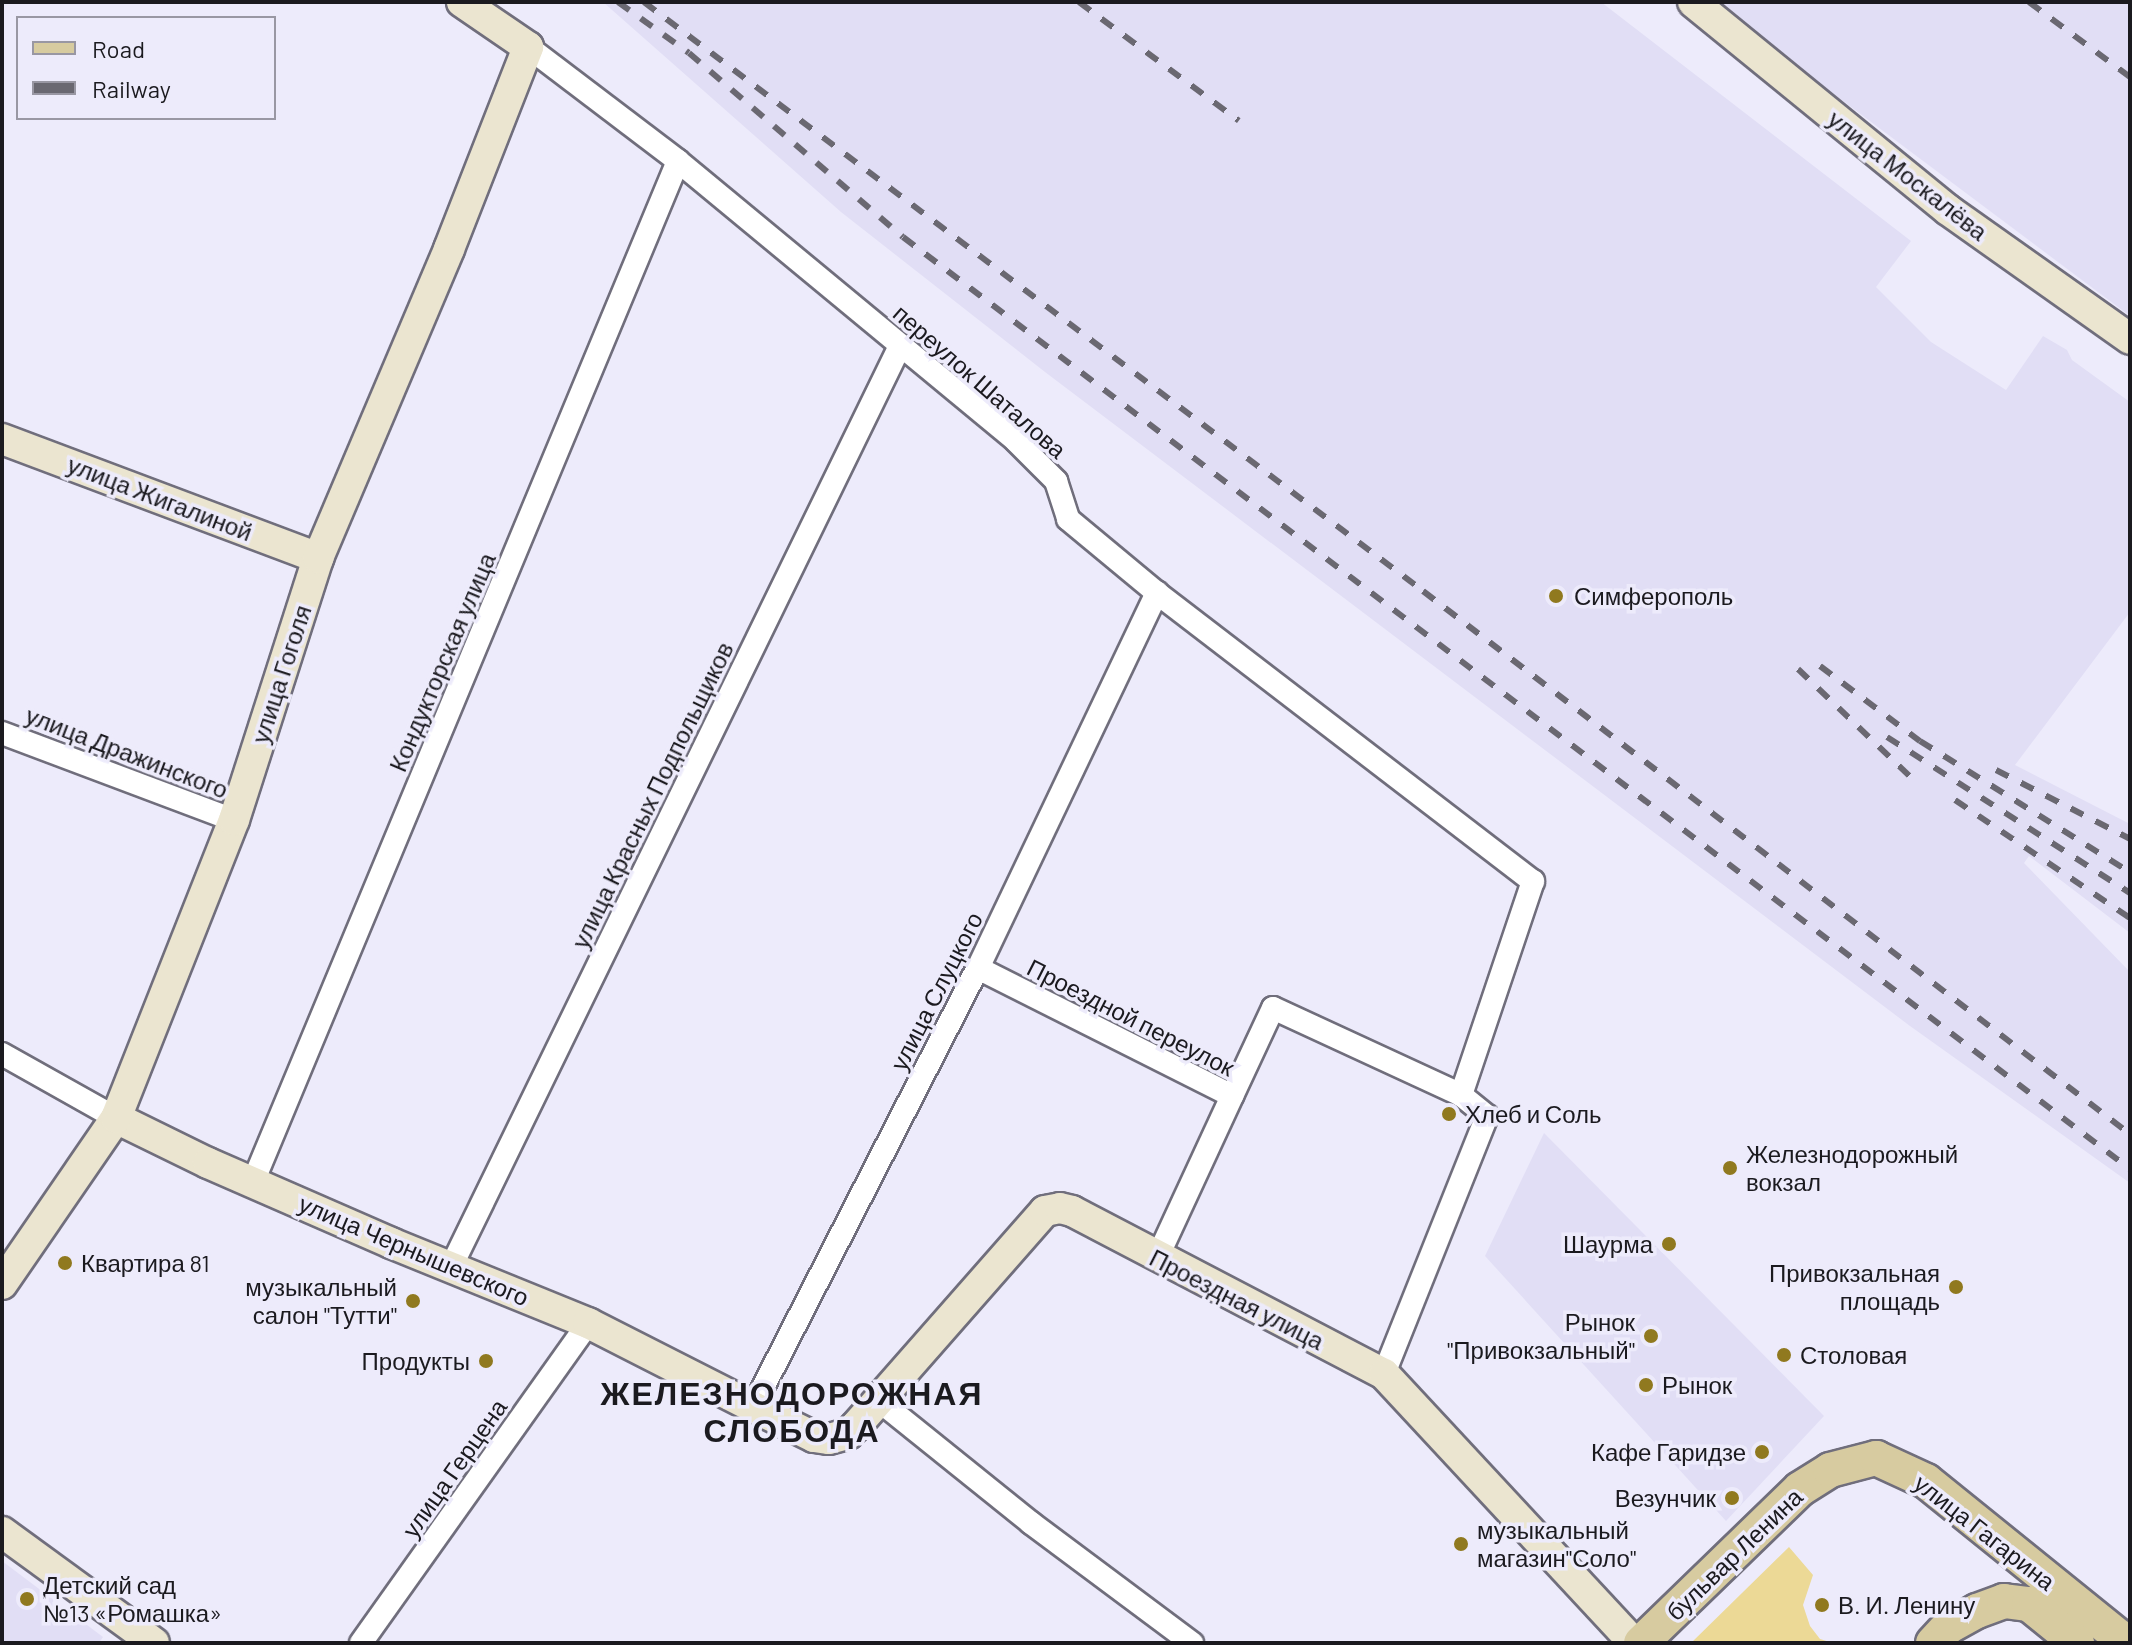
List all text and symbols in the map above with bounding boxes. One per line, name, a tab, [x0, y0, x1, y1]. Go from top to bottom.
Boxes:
legend	[16, 16, 276, 120]
text: Road	[92, 34, 145, 63]
text: Railway	[92, 74, 171, 103]
street label: улица Москалёва	[1823, 104, 1993, 246]
street label: переулок Шаталова	[888, 298, 1072, 464]
street label: улица Жигалиной	[64, 450, 256, 546]
street label: Кондукторская улица	[383, 548, 501, 776]
place label: Симферополь	[1574, 582, 1733, 610]
marker: Симферополь	[1545, 585, 1567, 607]
street label: улица Гоголя	[245, 601, 317, 747]
street label: улица Красных Подпольщиков	[565, 637, 739, 953]
street label: улица Дражинского	[22, 700, 232, 804]
street label: улица Слуцкого	[884, 907, 988, 1075]
street label: Проездной переулок	[1023, 952, 1239, 1082]
place label: Хлеб и Соль	[1465, 1100, 1602, 1128]
marker: Хлеб и Соль	[1440, 1105, 1458, 1123]
place label: Железнодорожный вокзал	[1746, 1140, 1958, 1196]
marker: Железнодорожный вокзал	[1721, 1159, 1739, 1177]
street label: улица Чернышевского	[295, 1189, 533, 1311]
place label: Шаурма	[1563, 1230, 1653, 1258]
marker: Шаурма	[1660, 1235, 1678, 1253]
street label: Проездная улица	[1145, 1243, 1329, 1355]
place label: Квартира 81	[81, 1249, 210, 1277]
marker: Квартира 81	[56, 1254, 74, 1272]
place label: Привокзальная площадь	[1769, 1259, 1940, 1315]
place label: музыкальный салон "Тутти"	[245, 1273, 397, 1329]
marker: Привокзальная площадь	[1947, 1278, 1965, 1296]
marker: музыкальный салон "Тутти"	[404, 1292, 422, 1310]
place label: Рынок "Привокзальный"	[1447, 1308, 1635, 1364]
marker: Рынок "Привокзальный"	[1642, 1327, 1660, 1345]
place label: Столовая	[1800, 1341, 1907, 1369]
marker: Столовая	[1775, 1346, 1793, 1364]
place label: Продукты	[362, 1347, 470, 1375]
marker: Продукты	[477, 1352, 495, 1370]
place label: Рынок	[1662, 1371, 1732, 1399]
district label: ЖЕЛЕЗНОДОРОЖНАЯ СЛОБОДА	[601, 1374, 983, 1449]
marker: Рынок	[1637, 1376, 1655, 1394]
street label: улица Герцена	[396, 1393, 512, 1543]
place label: Кафе Гаридзе	[1591, 1438, 1746, 1466]
marker: Кафе Гаридзе	[1753, 1443, 1771, 1461]
street label: улица Гагарина	[1909, 1468, 2061, 1596]
street label: бульвар Ленина	[1660, 1482, 1808, 1626]
place label: Везунчик	[1615, 1484, 1716, 1512]
marker: Везунчик	[1723, 1489, 1741, 1507]
place label: музыкальный магазин"Соло"	[1477, 1516, 1636, 1572]
marker: музыкальный магазин"Соло"	[1452, 1535, 1470, 1553]
place label: Детский сад №13 «Ромашка»	[43, 1571, 222, 1627]
marker: Детский сад №13 «Ромашка»	[18, 1590, 36, 1608]
place label: В. И. Ленину	[1838, 1591, 1975, 1619]
marker: В. И. Ленину	[1813, 1596, 1831, 1614]

